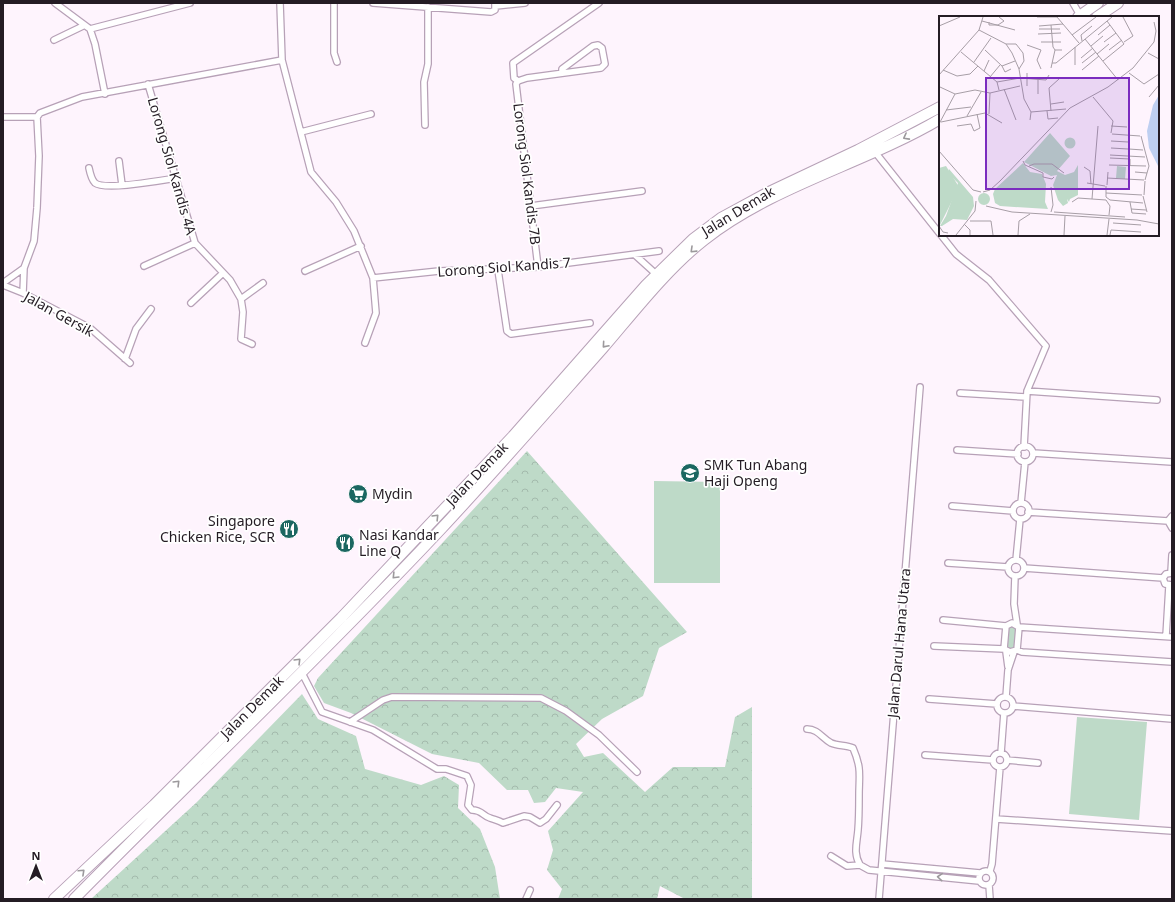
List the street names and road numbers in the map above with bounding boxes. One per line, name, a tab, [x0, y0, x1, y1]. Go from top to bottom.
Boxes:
street label: Lorong Siol Kandis 4A	[144, 95, 201, 237]
street label: Lorong Siol Kandis 7B	[509, 102, 546, 246]
street label: Jalan Demak	[696, 181, 778, 241]
street label: Lorong Siol Kandis 7	[437, 252, 571, 281]
street label: Jalan Gersik	[19, 286, 98, 341]
street label: Jalan Demak	[440, 437, 512, 511]
street label: Jalan Darul Hana Utara	[882, 567, 915, 721]
street label: Jalan Demak	[215, 671, 288, 744]

